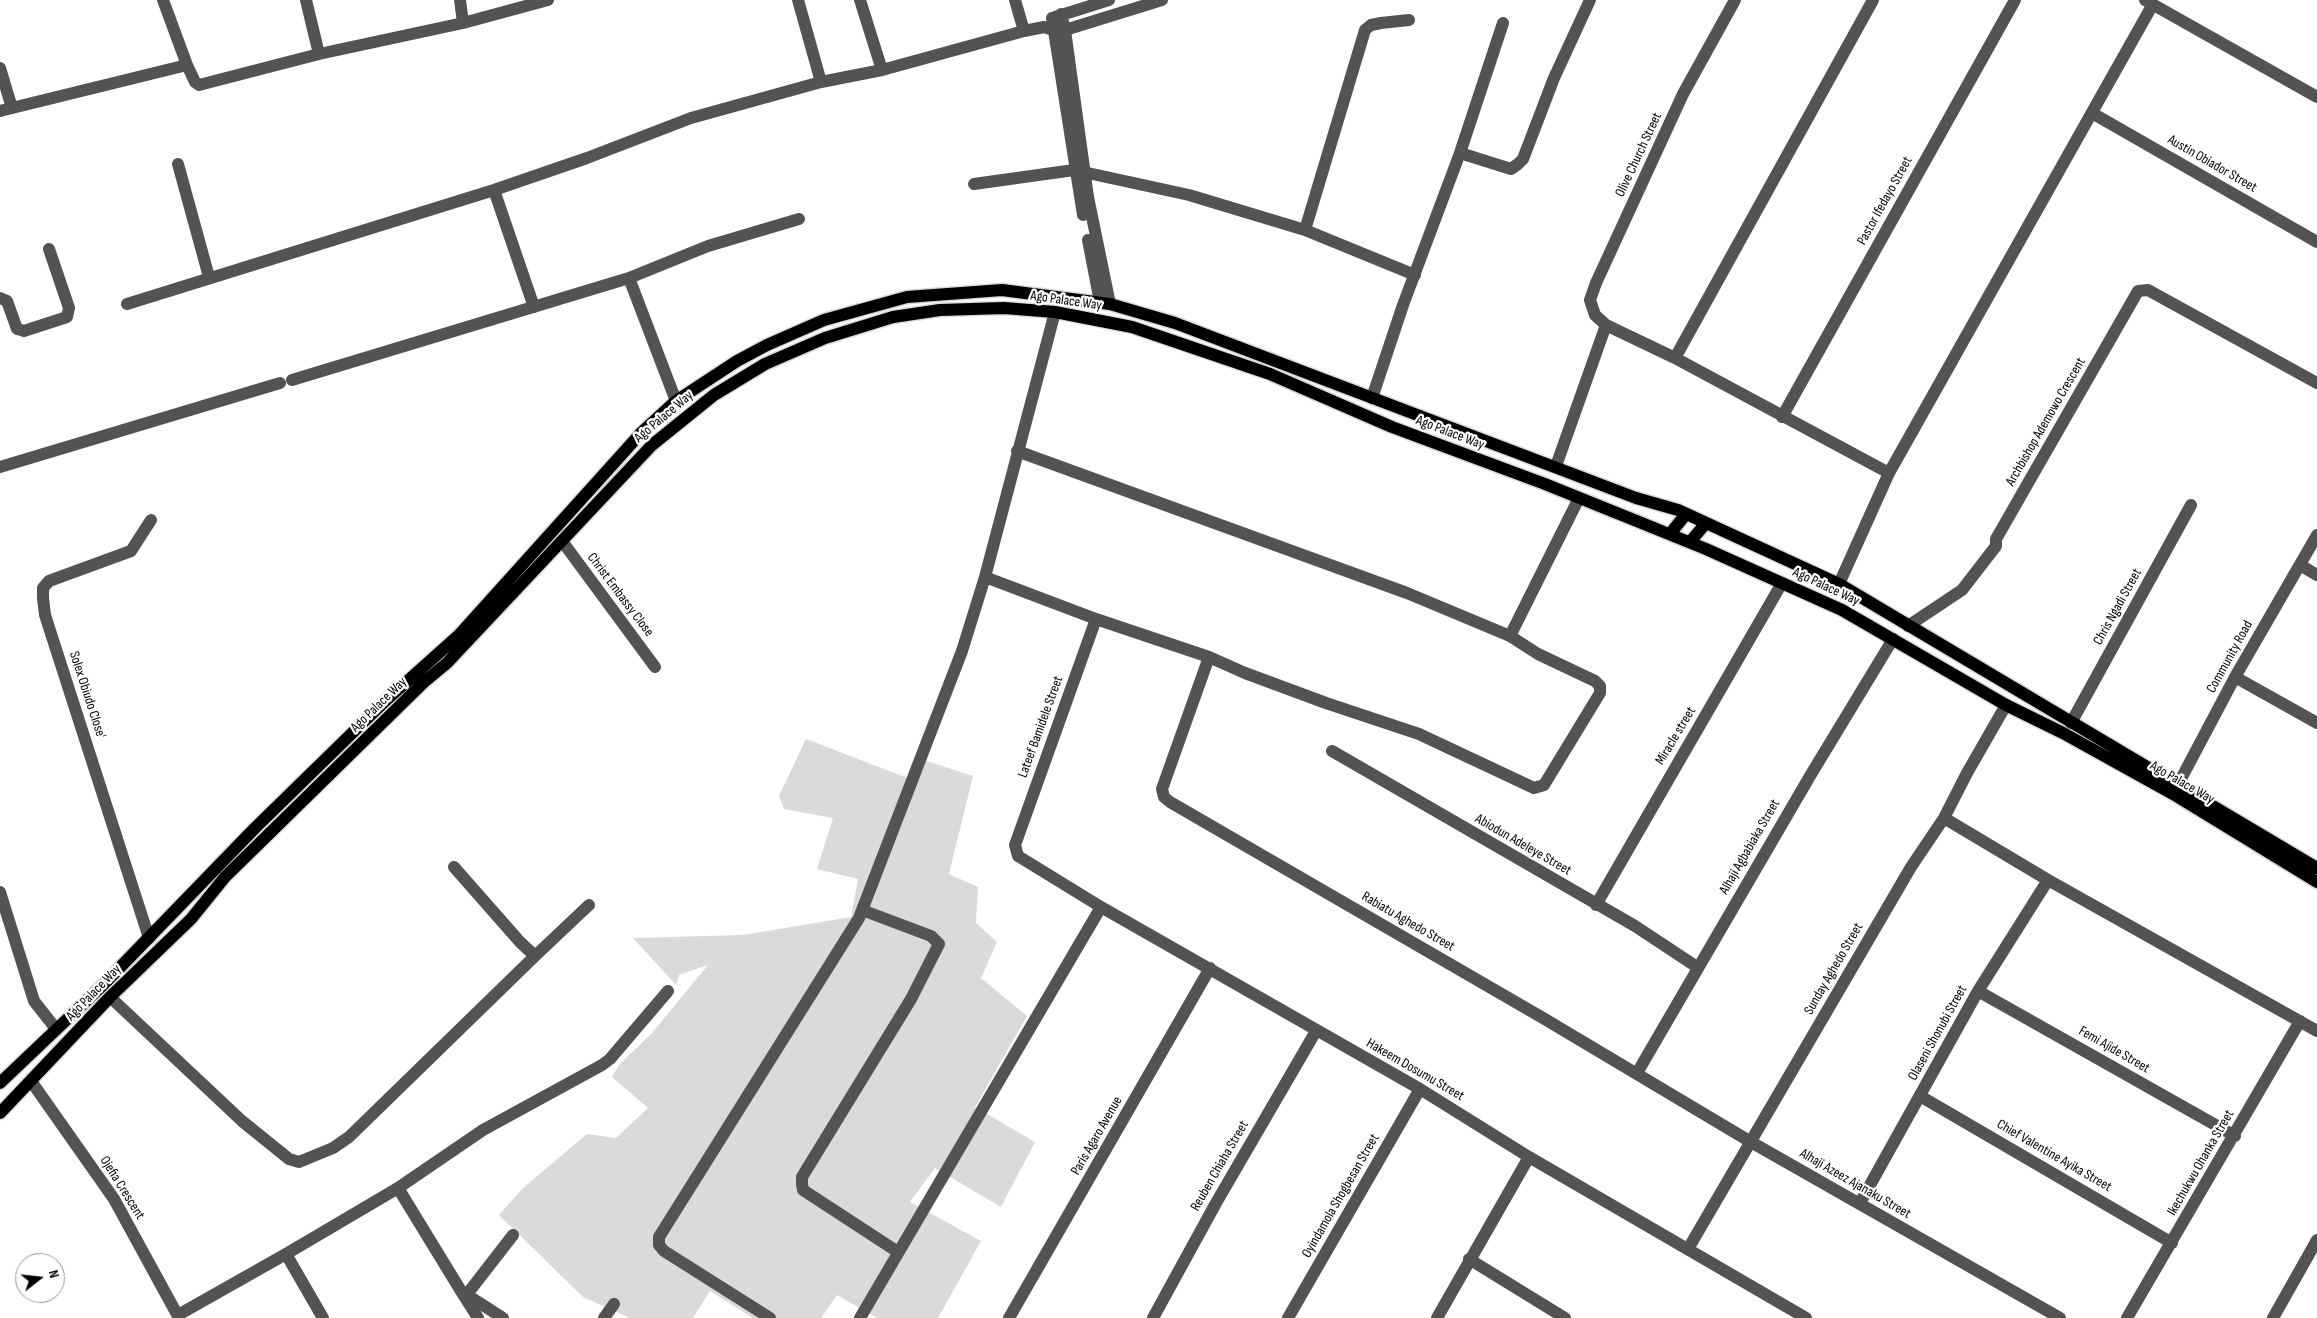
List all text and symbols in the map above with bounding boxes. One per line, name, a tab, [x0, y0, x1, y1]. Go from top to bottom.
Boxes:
street label: Olive Church Street	[1612, 110, 1666, 200]
street label: Austin Obiador Street	[2164, 132, 2260, 196]
street label: Pastor Ifedayo Street	[1854, 154, 1916, 248]
street label: Ago Palace Way	[1029, 288, 1103, 314]
street label: Archbishop Ademowo Crescent	[2002, 355, 2090, 489]
street label: Ago Palace Way	[631, 388, 697, 446]
street label: Ago Palace Way	[1414, 412, 1486, 454]
street label: Christ Embassy Close	[583, 550, 657, 640]
street label: Ago Palace Way	[1790, 564, 1862, 610]
street label: Chris Ngadi Street	[2090, 566, 2146, 648]
street label: Community Road	[2203, 618, 2257, 696]
street label: Solex Obiudo Close'	[65, 649, 109, 741]
street label: Ago Palace Way	[347, 674, 411, 736]
street label: Lateef Bamidele Street	[1015, 674, 1067, 780]
street label: Miracle street	[1652, 704, 1700, 768]
street label: Ago Palace Way	[2147, 758, 2217, 808]
street label: Alhaji Agbabiaka Street	[1716, 797, 1784, 897]
street label: Abiodun Adeleye Street	[1472, 811, 1574, 879]
street label: Rabiatu Aghedo Street	[1358, 889, 1458, 955]
street label: Sunday Aghedo Street	[1801, 920, 1867, 1018]
street label: Ago Palace Way	[63, 961, 125, 1025]
street label: Olaseni Shonubi Street	[1905, 982, 1971, 1084]
street label: Femi Ajide Street	[2076, 1023, 2152, 1077]
street label: Hakeem Dosumu Street	[1363, 1035, 1467, 1105]
street label: Paris Agaro Avenue	[1068, 1094, 1126, 1178]
street label: Ikechukwu Ohanka Street	[2164, 1107, 2238, 1219]
street label: Chief Valentine Ayika Street	[1994, 1116, 2114, 1196]
street label: Reuben Chiaha Street	[1187, 1118, 1253, 1214]
street label: Oyindamola Shogbesan Street	[1299, 1131, 1383, 1261]
street label: Alhaji Azeez Ajanaku Street	[1796, 1145, 1914, 1223]
street label: Ojefia Crescent	[96, 1153, 148, 1223]
north arrow	[15, 1253, 65, 1303]
text: N	[45, 1268, 63, 1280]

